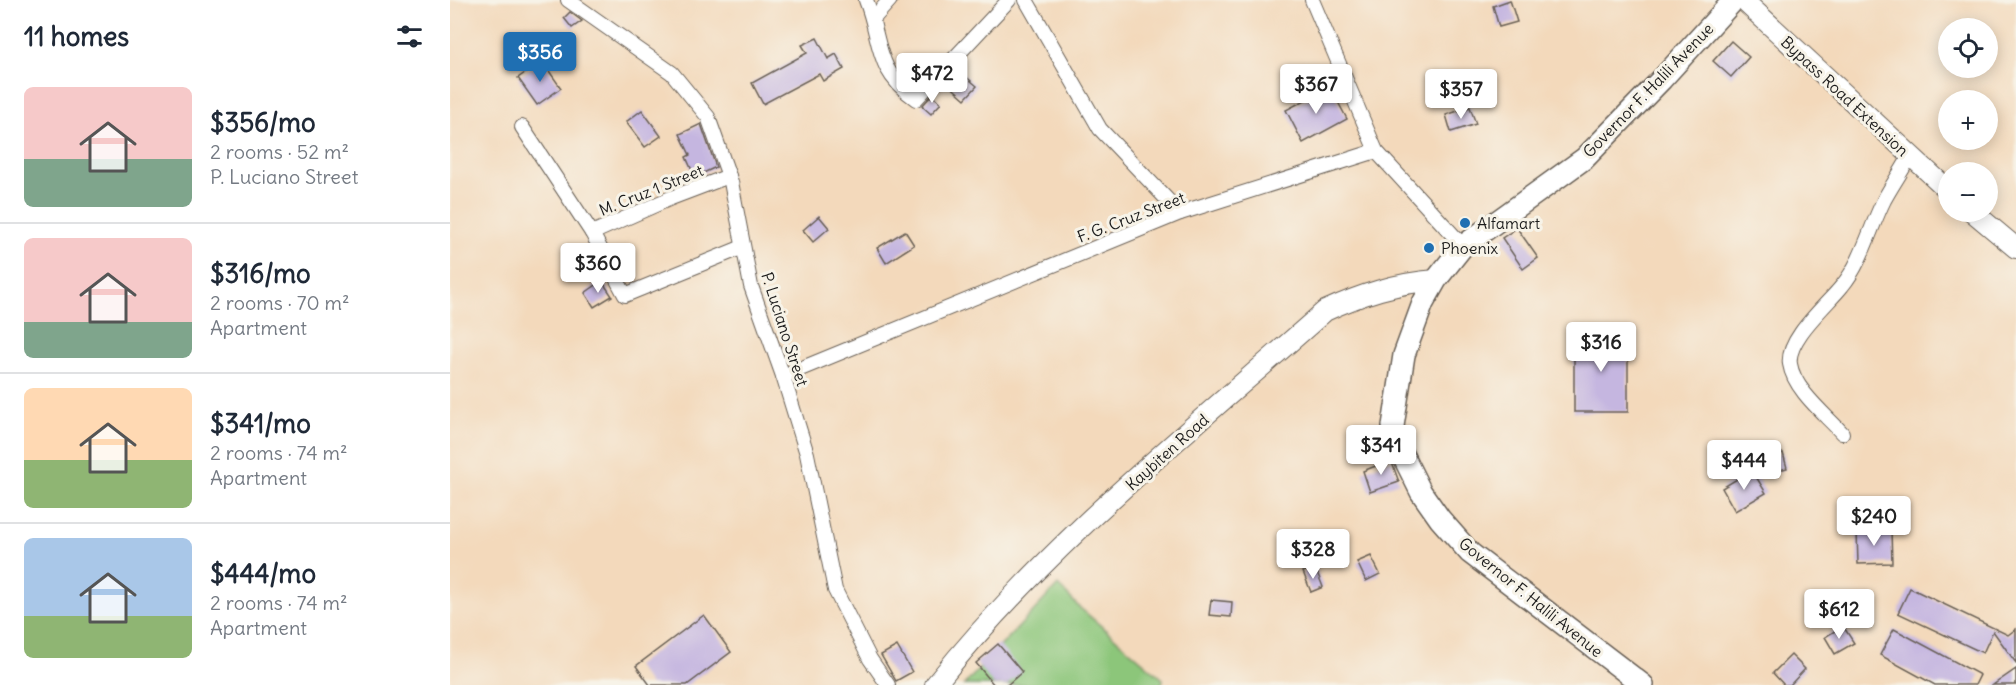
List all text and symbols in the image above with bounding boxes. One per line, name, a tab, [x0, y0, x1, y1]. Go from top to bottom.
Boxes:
map controls	[1938, 18, 1998, 222]
button: locate	[1938, 18, 1998, 78]
street label: Governor F. Halili Avenue	[1579, 19, 1717, 161]
text: 11 homes	[24, 20, 129, 53]
icon: filters	[393, 20, 426, 53]
pin: $356	[504, 32, 576, 83]
street label: Bypass Road Extension	[1777, 32, 1913, 160]
text: $356	[517, 39, 563, 64]
pin: $472	[896, 53, 968, 104]
text: $472	[910, 60, 954, 85]
pin: $367	[1280, 64, 1352, 115]
pin: $357	[1425, 69, 1497, 120]
text: $367	[1294, 71, 1338, 96]
text: $357	[1439, 76, 1483, 101]
button: +	[1938, 90, 1998, 150]
text: $356/mo	[210, 106, 316, 139]
icon: home	[72, 111, 144, 183]
text: 2 rooms · 52 m²	[210, 139, 349, 164]
street label: M. Cruz 1 Street	[596, 160, 707, 220]
button: −	[1938, 162, 1998, 222]
text: P. Luciano Street	[210, 164, 358, 189]
street label: F. G. Cruz Street	[1074, 187, 1188, 247]
place label: Alfamart	[1477, 213, 1541, 233]
marker: Alfamart	[1458, 216, 1472, 230]
place label: Phoenix	[1441, 238, 1498, 258]
marker: Phoenix	[1422, 241, 1436, 255]
pin: $360	[562, 243, 634, 294]
text: $360	[574, 250, 622, 275]
text: $316/mo	[210, 257, 311, 290]
icon: home	[72, 262, 144, 334]
street label: P. Luciano Street	[757, 269, 813, 389]
text: 2 rooms · 70 m²	[210, 290, 350, 315]
text: Apartment	[210, 315, 307, 340]
pin: $316	[1565, 322, 1637, 373]
text: $316	[1580, 329, 1622, 354]
text: $341/mo	[210, 407, 311, 440]
street label: Kaybiten Road	[1121, 410, 1213, 494]
icon: home	[72, 412, 144, 484]
pin: $341	[1345, 425, 1417, 476]
text: $341	[1360, 432, 1402, 457]
text: 2 rooms · 74 m²	[210, 440, 347, 465]
pin: $444	[1708, 440, 1780, 491]
text: $444	[1721, 447, 1767, 472]
text: Apartment	[210, 465, 307, 490]
pin: $240	[1838, 496, 1910, 547]
text: $240	[1851, 503, 1897, 528]
pin: $328	[1277, 529, 1349, 580]
street label: Governor F. Halili Avenue	[1455, 533, 1607, 661]
text: $328	[1291, 536, 1335, 561]
text: $444/mo	[210, 557, 316, 590]
icon: home	[72, 562, 144, 634]
pin: $612	[1803, 589, 1875, 640]
text: 2 rooms · 74 m²	[210, 590, 347, 615]
text: $612	[1818, 596, 1860, 621]
text: Apartment	[210, 615, 307, 640]

